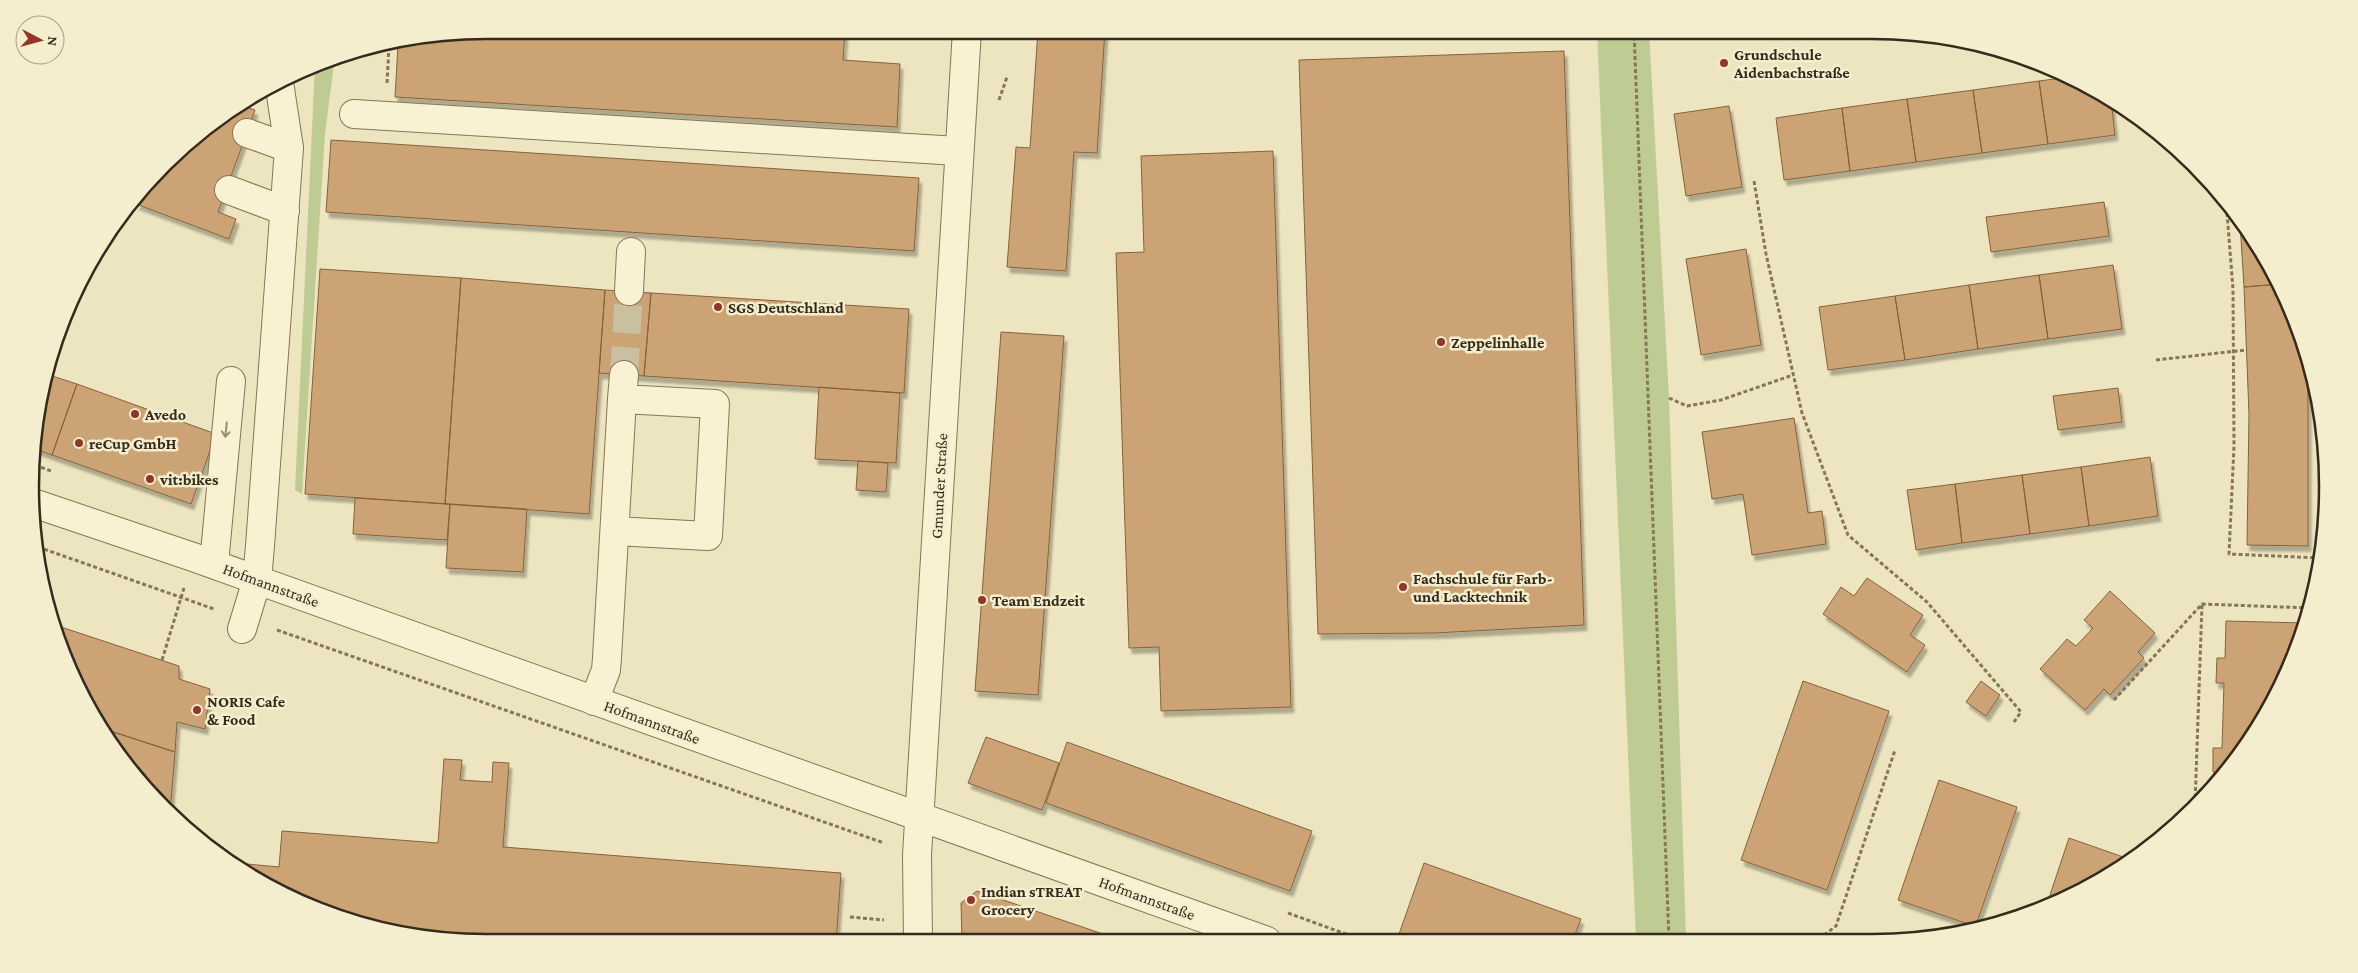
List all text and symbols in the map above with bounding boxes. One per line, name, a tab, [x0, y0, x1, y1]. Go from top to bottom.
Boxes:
north arrow	[15, 15, 65, 65]
text: N	[44, 36, 61, 47]
place label: Grundschule Aidenbachstraße	[1733, 46, 1850, 81]
marker: Grundschule Aidenbachstraße	[1718, 57, 1730, 69]
place label: SGS Deutschland	[728, 299, 844, 316]
marker: SGS Deutschland	[712, 301, 724, 313]
place label: Zeppelinhalle	[1451, 334, 1545, 351]
marker: Zeppelinhalle	[1435, 336, 1447, 348]
place label: Avedo	[144, 406, 186, 423]
marker: Avedo	[129, 408, 141, 420]
one-way arrow	[221, 421, 231, 437]
street label: Gmunder Straße	[928, 433, 950, 539]
place label: reCup GmbH	[89, 435, 177, 452]
marker: reCup GmbH	[73, 437, 85, 449]
place label: vit:bikes	[159, 471, 219, 488]
marker: vit:bikes	[144, 473, 156, 485]
street label: Hofmannstraße	[221, 560, 321, 610]
place label: Fachschule für Farb- und Lacktechnik	[1413, 570, 1553, 605]
marker: Fachschule für Farb- und Lacktechnik	[1397, 581, 1409, 593]
place label: Team Endzeit	[992, 592, 1085, 609]
marker: Team Endzeit	[976, 594, 988, 606]
place label: NORIS Cafe & Food	[207, 693, 286, 728]
street label: Hofmannstraße	[602, 697, 702, 747]
marker: NORIS Cafe & Food	[191, 704, 203, 716]
street label: Hofmannstraße	[1097, 873, 1197, 923]
place label: Indian sTREAT Grocery	[981, 883, 1083, 918]
marker: Indian sTREAT Grocery	[965, 894, 977, 906]

